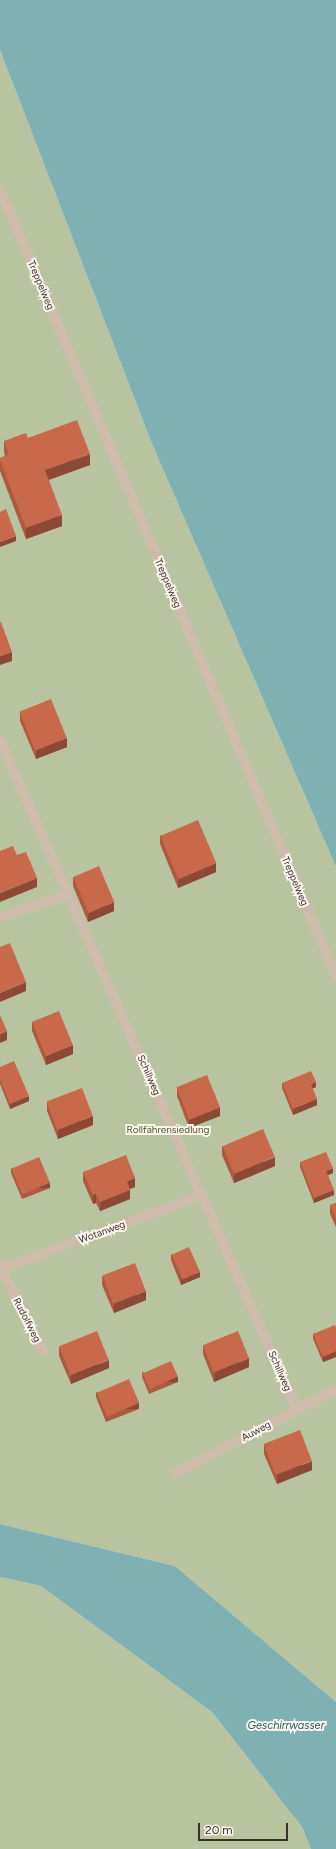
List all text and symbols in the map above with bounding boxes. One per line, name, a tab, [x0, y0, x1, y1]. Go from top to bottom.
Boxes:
street label: Treppelweg	[25, 259, 57, 311]
street label: Treppelweg	[152, 557, 184, 609]
street label: Treppelweg	[279, 855, 311, 907]
street label: Schillweg	[135, 1053, 163, 1097]
park label: Rollfährensiedlung	[127, 1124, 209, 1136]
street label: Wotanweg	[77, 1218, 127, 1246]
street label: Rudolfweg	[11, 1296, 43, 1344]
street label: Schillweg	[266, 1349, 294, 1393]
street label: Auweg	[239, 1418, 273, 1444]
water label: Geschirrwasser	[248, 1719, 324, 1733]
scale bar	[200, 1815, 290, 1841]
text: 20 m	[205, 1823, 233, 1837]

